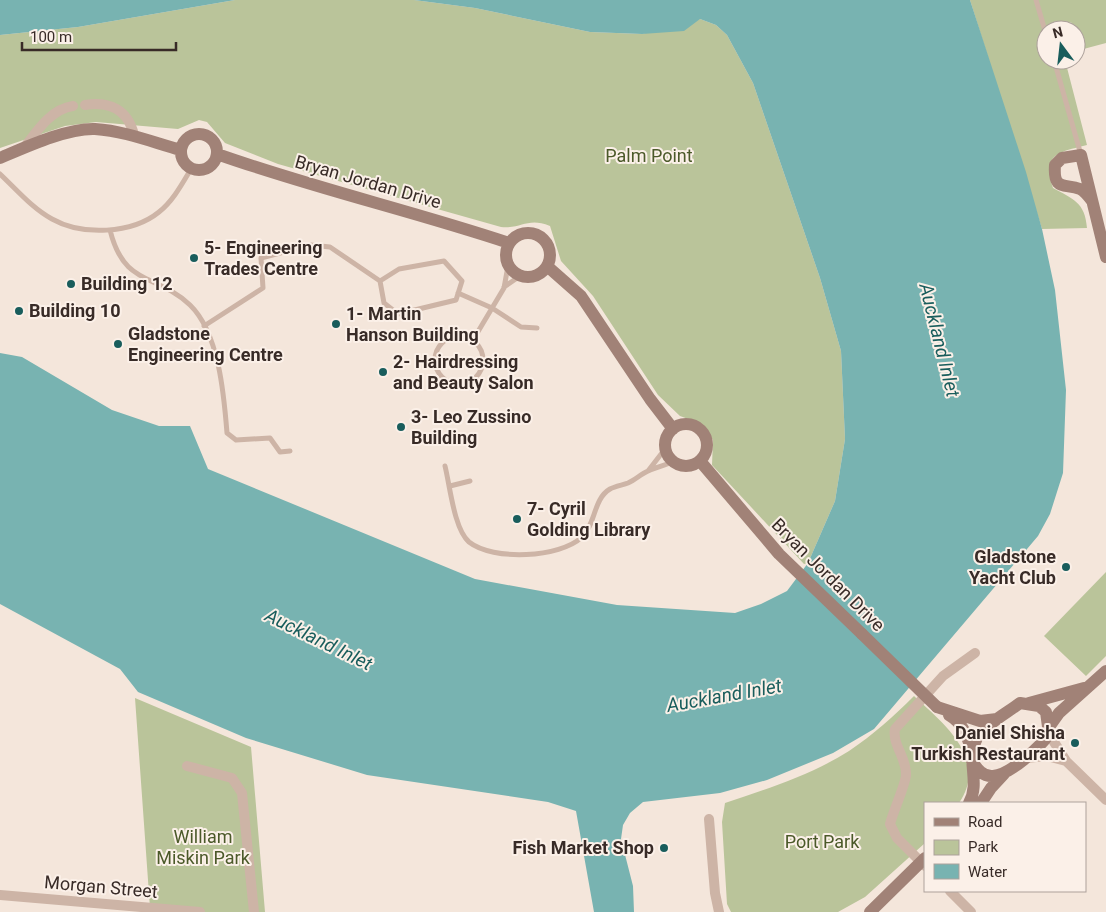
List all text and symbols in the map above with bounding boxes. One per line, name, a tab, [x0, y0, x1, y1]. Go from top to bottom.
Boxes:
scale bar	[22, 20, 176, 52]
north arrow	[1036, 20, 1086, 70]
text: N	[1051, 23, 1064, 41]
text: 100 m	[30, 28, 72, 46]
park label: Palm Point	[605, 145, 693, 166]
street label: Bryan Jordan Drive	[293, 151, 444, 212]
place label: 5- Engineering Trades Centre	[204, 237, 322, 279]
marker: 5- Engineering Trades Centre	[188, 252, 200, 264]
place label: Building 12	[81, 273, 173, 294]
marker: Building 12	[65, 278, 77, 290]
water label: Auckland Inlet	[914, 280, 965, 400]
place label: Building 10	[29, 300, 121, 321]
place label: 1- Martin Hanson Building	[346, 303, 479, 345]
marker: Building 10	[13, 305, 25, 317]
marker: 1- Martin Hanson Building	[330, 318, 342, 330]
place label: Gladstone Engineering Centre	[128, 323, 283, 365]
marker: Gladstone Engineering Centre	[112, 338, 124, 350]
place label: 2- Hairdressing and Beauty Salon	[393, 351, 534, 393]
marker: 2- Hairdressing and Beauty Salon	[377, 366, 389, 378]
place label: 3- Leo Zussino Building	[411, 406, 531, 448]
marker: 3- Leo Zussino Building	[395, 421, 407, 433]
place label: 7- Cyril Golding Library	[527, 498, 651, 540]
marker: 7- Cyril Golding Library	[511, 513, 523, 525]
street label: Bryan Jordan Drive	[768, 514, 889, 635]
place label: Gladstone Yacht Club	[969, 546, 1056, 588]
marker: Gladstone Yacht Club	[1060, 561, 1072, 573]
water label: Auckland Inlet	[261, 603, 377, 676]
water label: Auckland Inlet	[664, 674, 784, 717]
place label: Daniel Shisha Turkish Restaurant	[911, 722, 1065, 764]
marker: Daniel Shisha Turkish Restaurant	[1069, 737, 1081, 749]
legend	[924, 802, 1086, 892]
text: Road	[968, 813, 1002, 831]
park label: William Miskin Park	[156, 826, 251, 868]
park label: Port Park	[785, 831, 860, 852]
place label: Fish Market Shop	[512, 837, 654, 858]
text: Park	[968, 838, 999, 856]
marker: Fish Market Shop	[658, 842, 670, 854]
text: Water	[968, 863, 1007, 881]
street label: Morgan Street	[43, 871, 159, 902]

